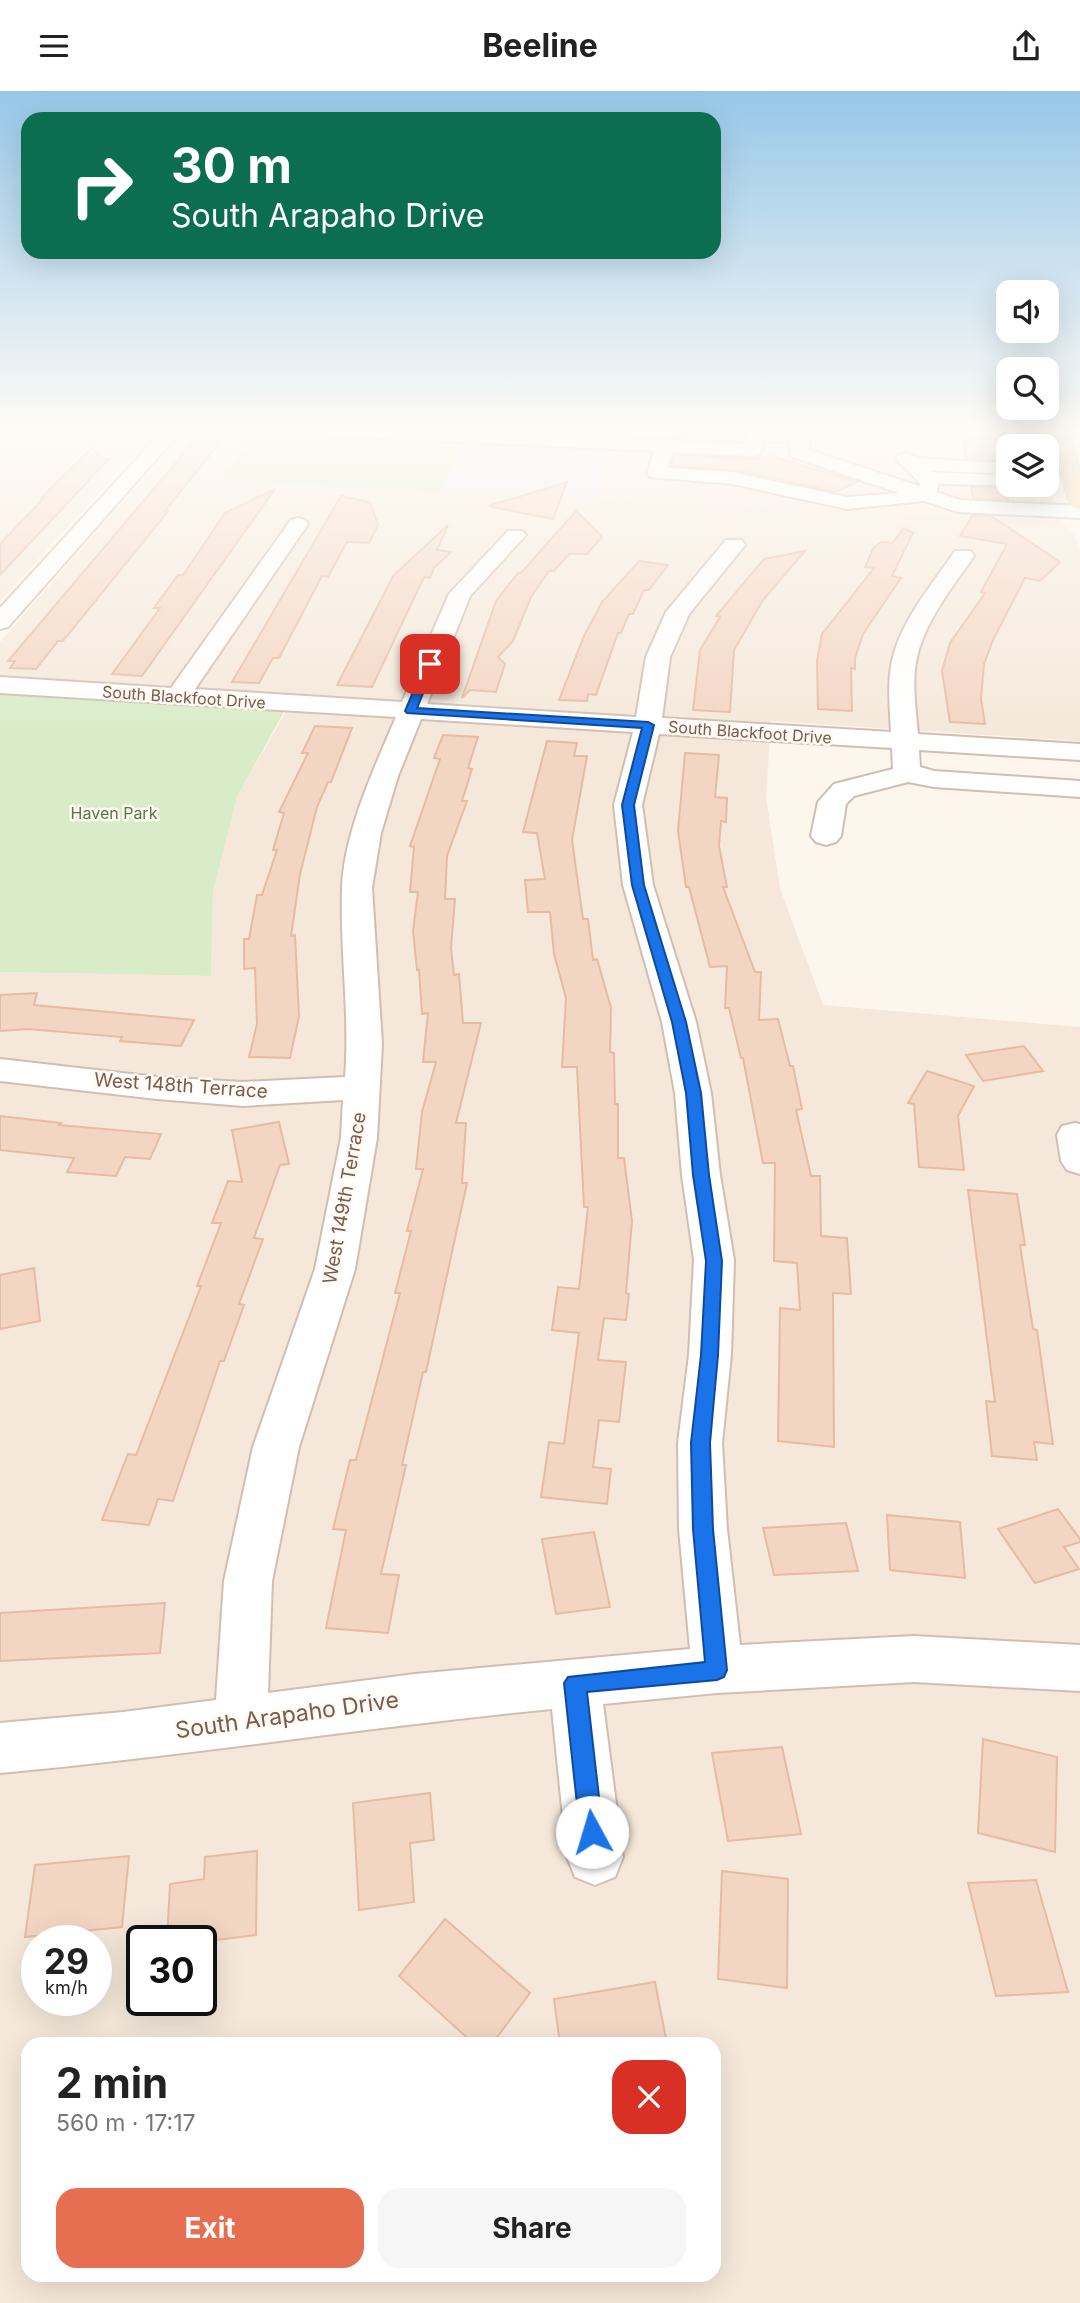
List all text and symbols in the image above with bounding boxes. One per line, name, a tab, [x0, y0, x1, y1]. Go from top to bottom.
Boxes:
text: Beeline	[482, 26, 598, 65]
icon: menu	[35, 27, 73, 65]
icon: share	[1007, 27, 1045, 65]
text: 30 m	[171, 136, 292, 195]
icon: right	[56, 140, 147, 231]
text: South Arapaho Drive	[171, 196, 485, 235]
map controls	[996, 280, 1059, 497]
button: sound	[996, 280, 1059, 343]
button: search	[996, 357, 1059, 420]
button: layers	[996, 434, 1059, 497]
pin	[400, 634, 460, 694]
icon: arrive	[411, 645, 449, 683]
street label: South Blackfoot Drive	[102, 681, 266, 713]
street label: South Blackfoot Drive	[668, 716, 832, 748]
park label: Haven Park	[71, 803, 158, 823]
street label: West 148th Terrace	[93, 1068, 269, 1103]
street label: West 149th Terrace	[318, 1110, 371, 1286]
street label: South Arapaho Drive	[173, 1685, 401, 1745]
position arrow	[555, 1795, 629, 1869]
speed limit sign: 30	[126, 1925, 217, 2016]
text: 29	[44, 1940, 89, 1982]
text: km/h	[45, 1977, 88, 1998]
text: 2 min	[56, 2057, 168, 2108]
button: close	[612, 2060, 686, 2134]
text: 560 m · 17:17	[56, 2109, 196, 2137]
button: Exit	[56, 2188, 364, 2268]
button: Share	[378, 2188, 686, 2268]

